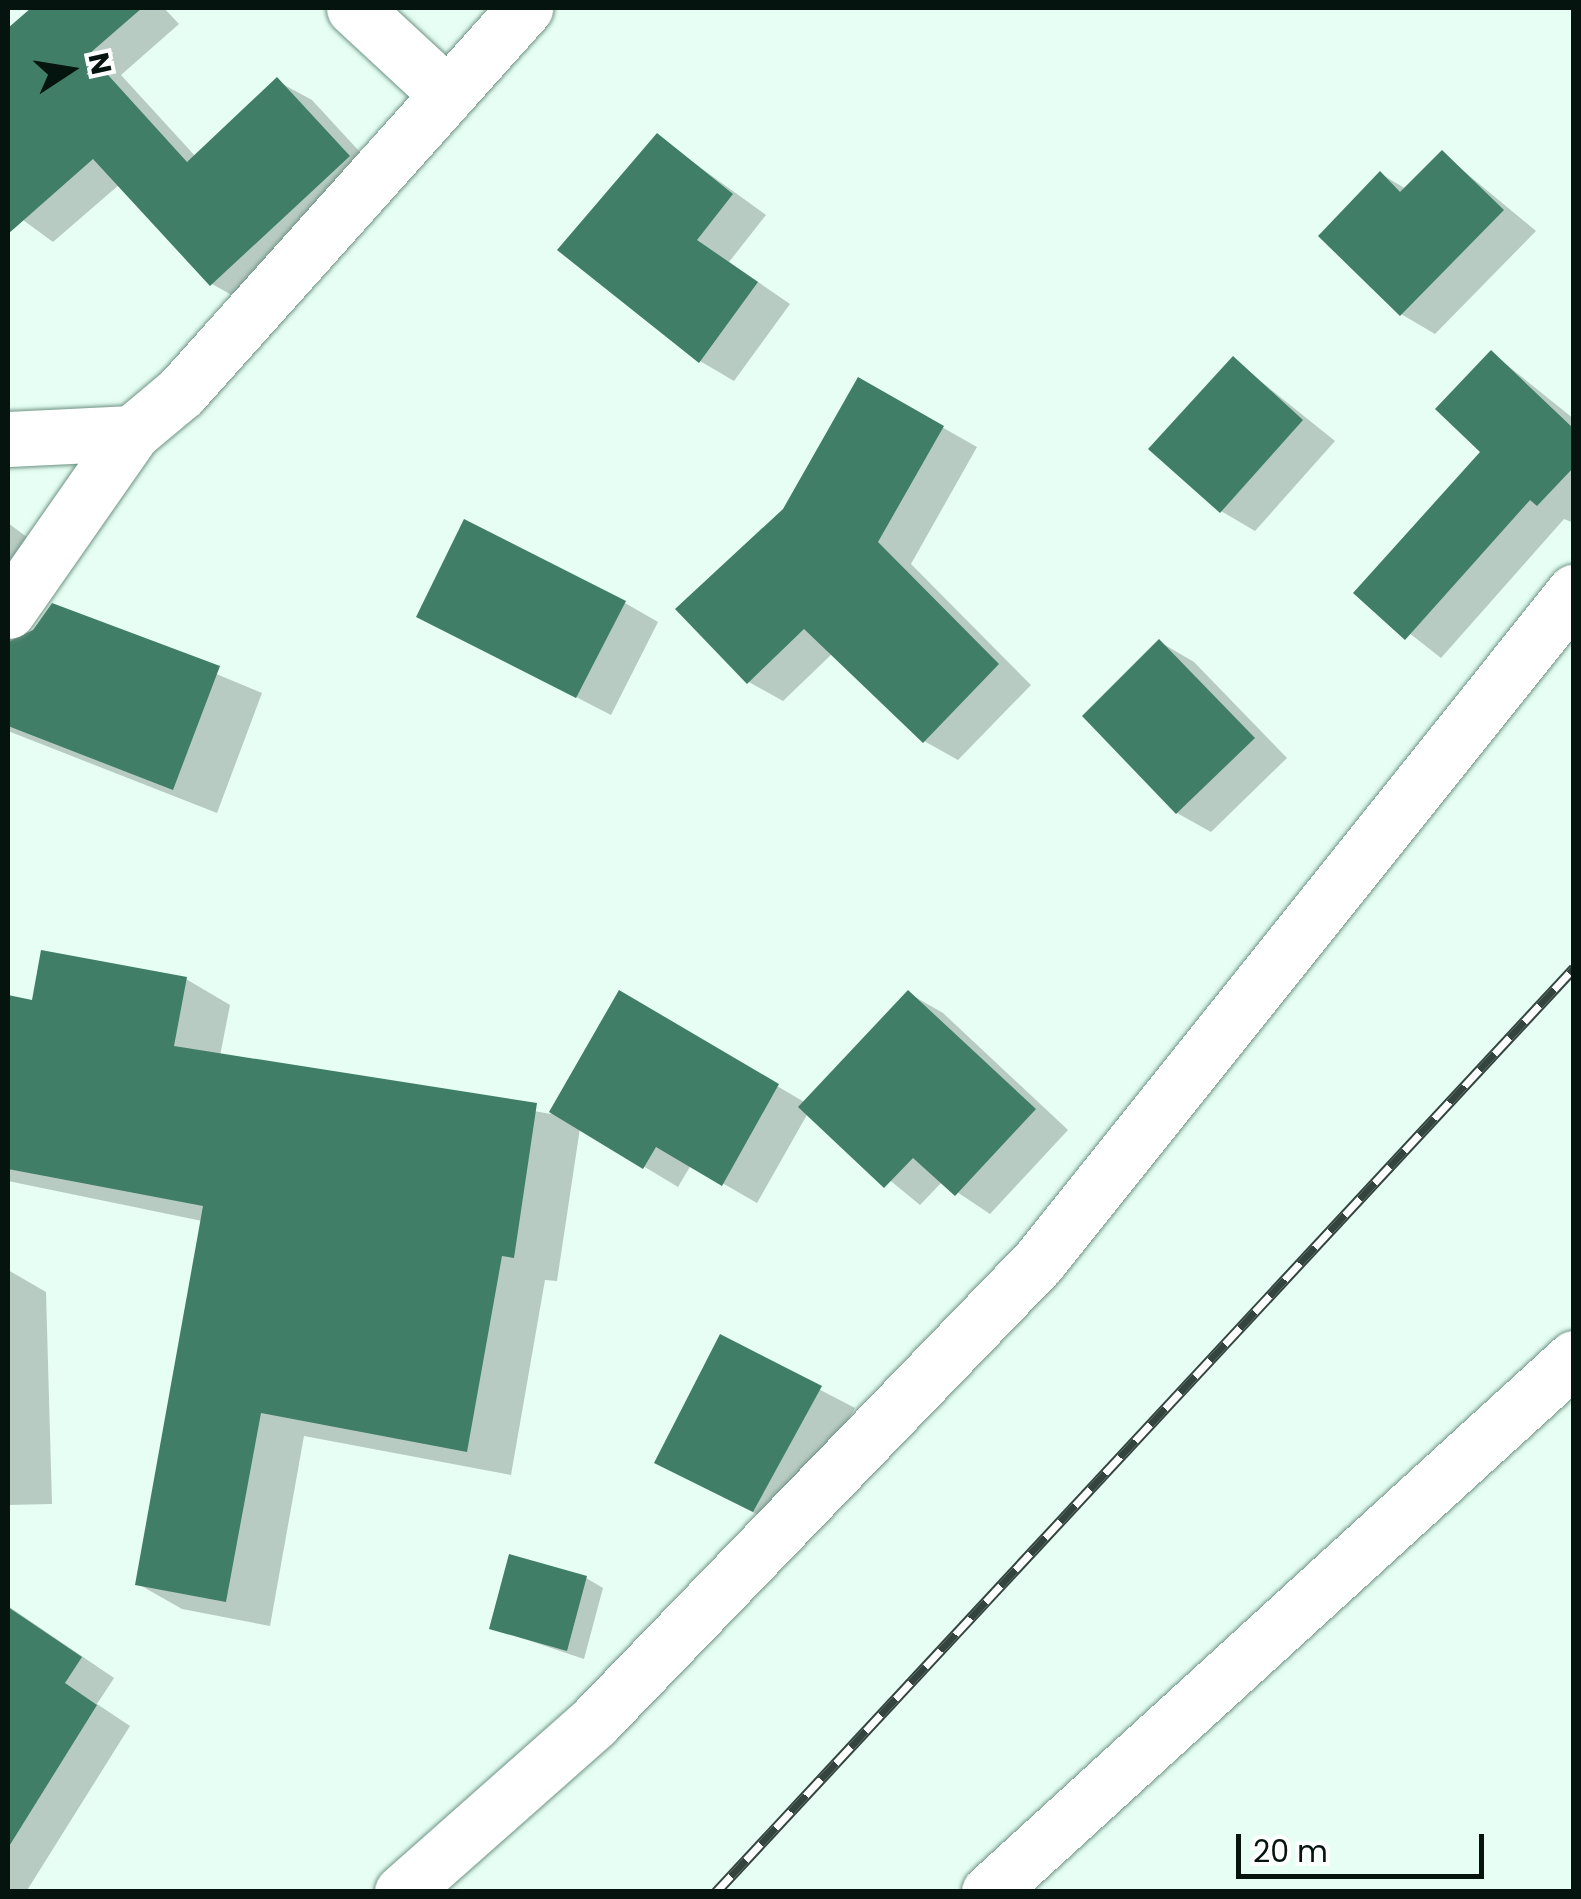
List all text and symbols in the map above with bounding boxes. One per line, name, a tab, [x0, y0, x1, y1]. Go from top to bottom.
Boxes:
north arrow	[20, 20, 120, 120]
text: N	[79, 49, 121, 78]
scale bar	[1241, 1814, 1488, 1876]
text: 20 m	[1253, 1830, 1328, 1873]

